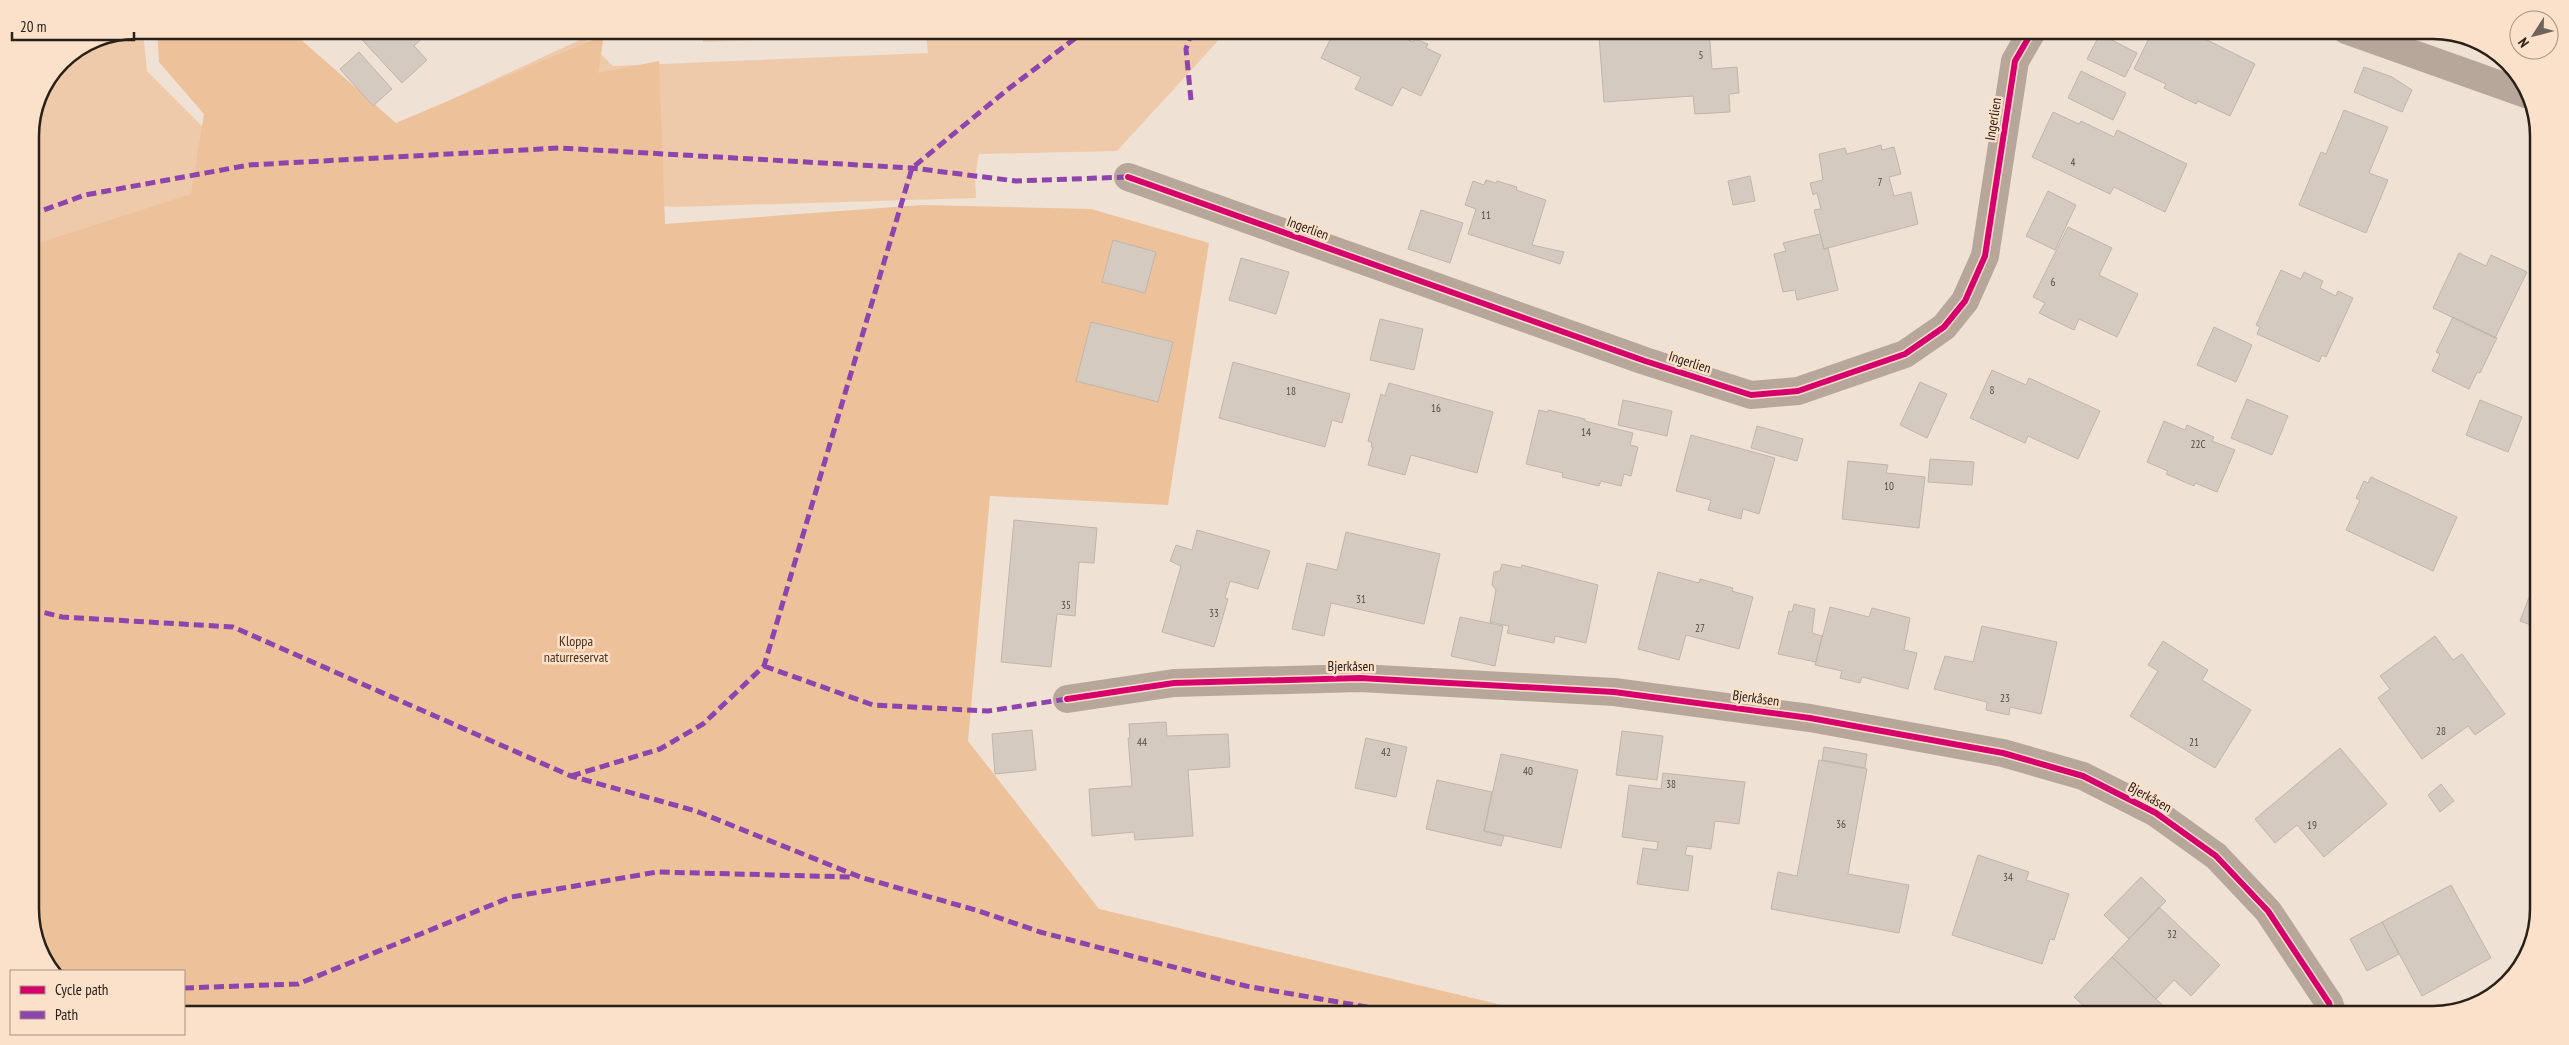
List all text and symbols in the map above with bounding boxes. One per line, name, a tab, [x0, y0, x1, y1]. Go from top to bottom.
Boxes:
scale bar	[12, 10, 135, 42]
north arrow	[2509, 10, 2559, 60]
text: 20 m	[20, 17, 46, 36]
text: N	[2514, 34, 2533, 51]
house number: 5	[1699, 48, 1704, 62]
street label: Ingerlien	[1981, 96, 2005, 142]
house number: 4	[2071, 155, 2076, 169]
house number: 7	[1878, 175, 1883, 189]
house number: 11	[1481, 208, 1491, 222]
street label: Ingerlien	[1285, 212, 1331, 244]
house number: 6	[2051, 275, 2056, 289]
street label: Ingerlien	[1667, 347, 1713, 377]
house number: 8	[1990, 383, 1995, 397]
house number: 18	[1286, 384, 1296, 398]
house number: 16	[1431, 401, 1441, 415]
house number: 14	[1581, 425, 1591, 439]
house number: 22C	[2191, 437, 2205, 451]
house number: 10	[1884, 479, 1894, 493]
house number: 31	[1356, 592, 1366, 606]
house number: 35	[1061, 598, 1071, 612]
house number: 33	[1209, 606, 1219, 620]
house number: 27	[1695, 621, 1705, 635]
park label: Kloppa naturreservat	[544, 632, 608, 666]
street label: Bjerkåsen	[1328, 657, 1374, 675]
street label: Bjerkåsen	[1732, 686, 1780, 710]
house number: 23	[2000, 691, 2010, 705]
house number: 28	[2436, 724, 2446, 738]
house number: 44	[1137, 735, 1147, 749]
house number: 21	[2189, 735, 2199, 749]
house number: 42	[1381, 745, 1391, 759]
house number: 40	[1523, 764, 1533, 778]
house number: 38	[1666, 777, 1676, 791]
street label: Bjerkåsen	[2125, 778, 2175, 816]
house number: 36	[1836, 817, 1846, 831]
house number: 19	[2307, 818, 2317, 832]
house number: 34	[2003, 870, 2013, 884]
house number: 32	[2167, 927, 2177, 941]
legend	[10, 970, 185, 1035]
text: Cycle path	[55, 980, 108, 999]
text: Path	[55, 1005, 78, 1024]

